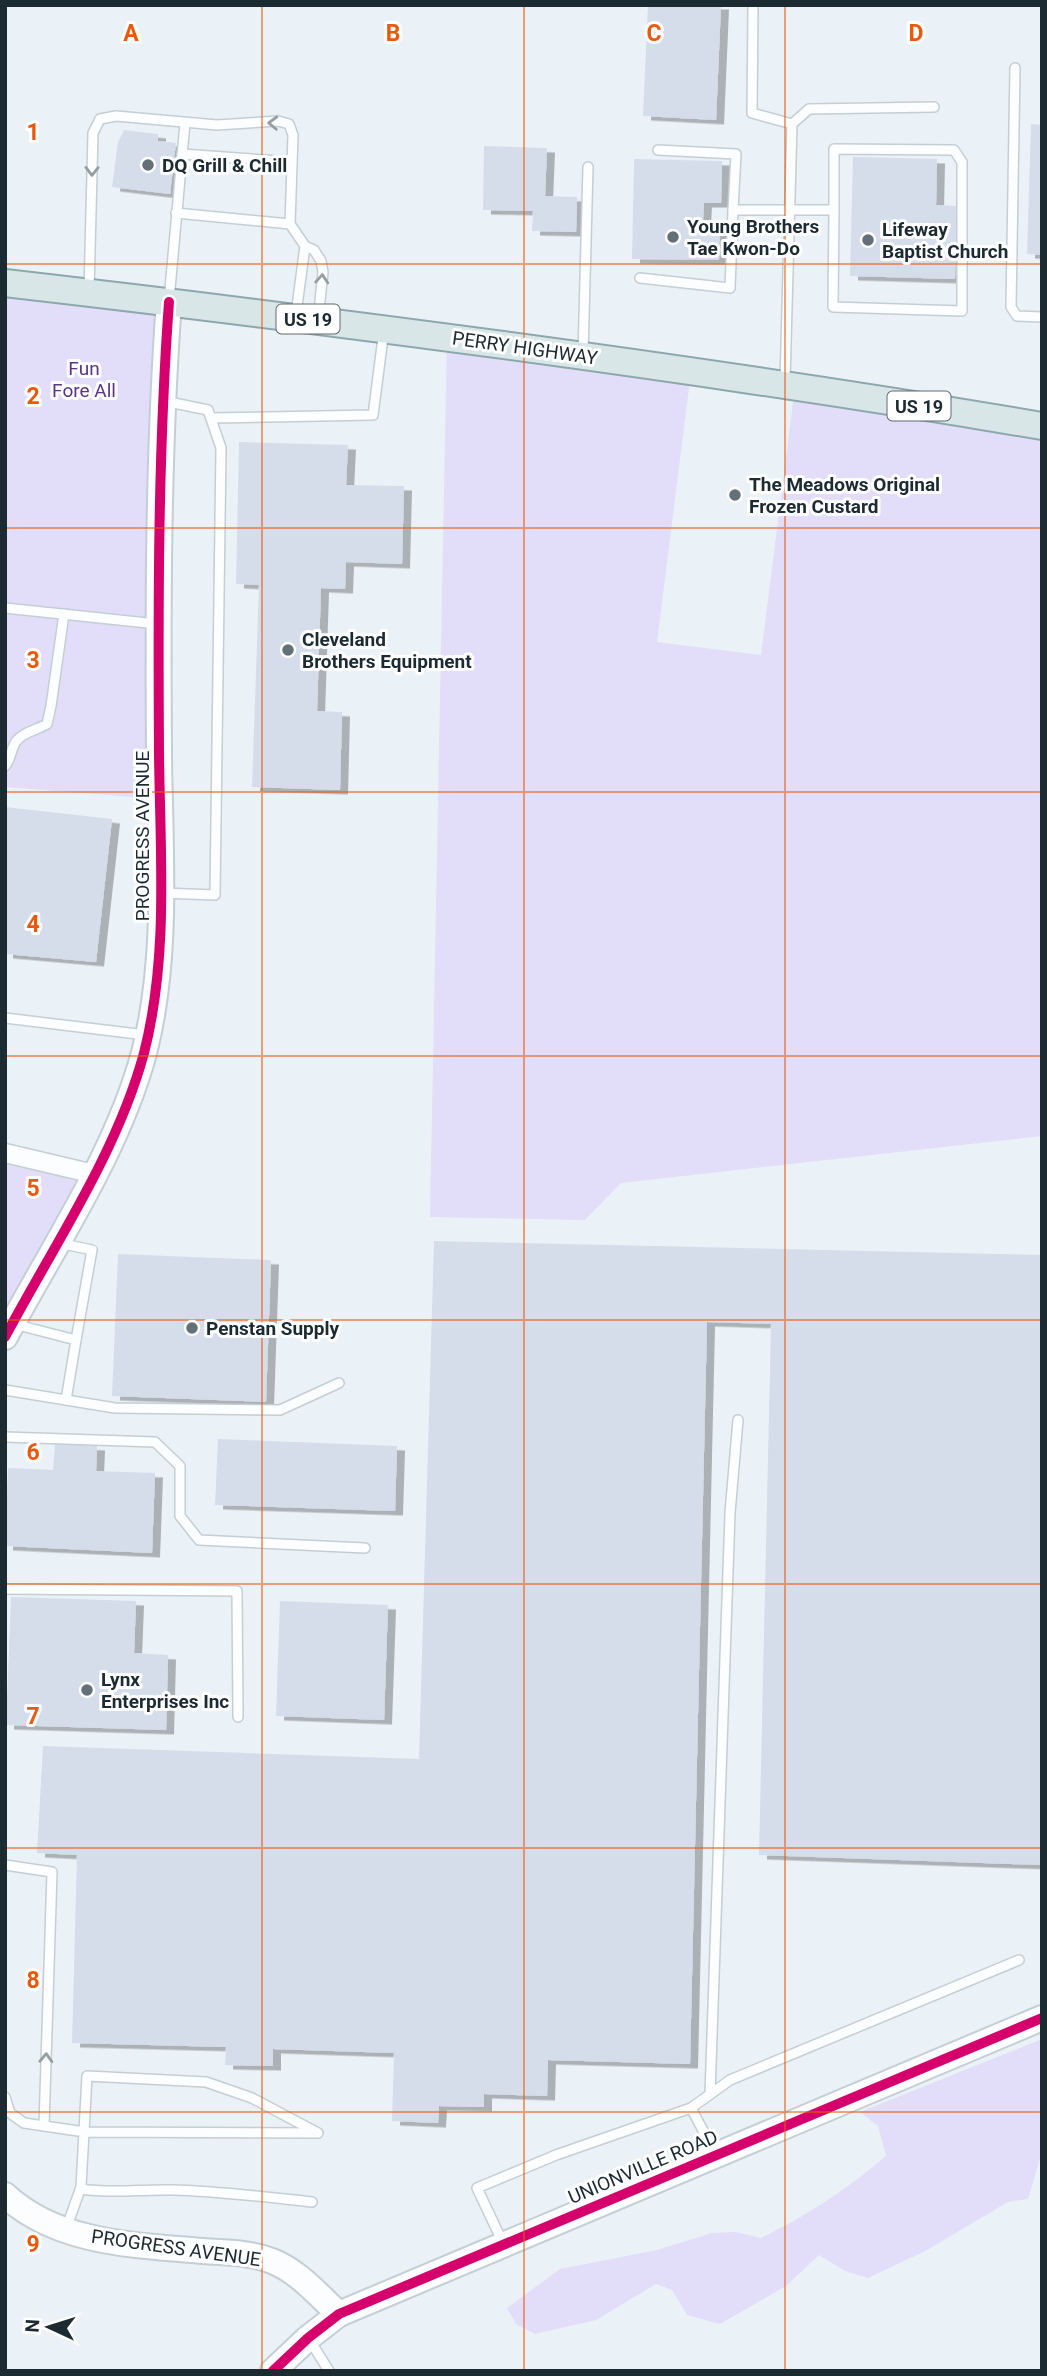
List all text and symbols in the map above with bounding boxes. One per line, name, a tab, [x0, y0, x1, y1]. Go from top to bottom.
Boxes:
text: A	[123, 20, 139, 47]
text: B	[386, 20, 400, 47]
text: C	[646, 20, 662, 47]
text: D	[909, 20, 923, 47]
one-way arrow	[267, 115, 278, 130]
text: 1	[26, 119, 40, 146]
place label: DQ Grill & Chill	[162, 154, 287, 177]
marker: DQ Grill & Chill	[140, 157, 156, 173]
one-way arrow	[85, 166, 100, 177]
place label: Young Brothers Tae Kwon-Do	[687, 215, 820, 260]
place label: Lifeway Baptist Church	[882, 218, 1008, 263]
marker: Young Brothers Tae Kwon-Do	[665, 229, 681, 245]
marker: Lifeway Baptist Church	[860, 232, 876, 248]
one-way arrow	[314, 273, 329, 284]
road number: US 19	[276, 304, 340, 334]
street label: PERRY HIGHWAY	[451, 326, 600, 370]
park label: Fun Fore All	[52, 357, 116, 402]
text: 2	[26, 383, 40, 410]
road number: US 19	[888, 392, 950, 420]
place label: The Meadows Original Frozen Custard	[749, 473, 940, 518]
marker: The Meadows Original Frozen Custard	[727, 487, 743, 503]
place label: Cleveland Brothers Equipment	[302, 628, 472, 673]
marker: Cleveland Brothers Equipment	[280, 642, 296, 658]
text: 3	[26, 647, 40, 674]
street label: PROGRESS AVENUE	[131, 750, 154, 921]
text: 4	[26, 911, 40, 938]
text: 5	[26, 1175, 40, 1202]
place label: Penstan Supply	[206, 1317, 340, 1340]
marker: Penstan Supply	[184, 1320, 200, 1336]
text: 6	[26, 1439, 40, 1466]
place label: Lynx Enterprises Inc	[101, 1668, 229, 1713]
marker: Lynx Enterprises Inc	[79, 1682, 95, 1698]
text: 7	[26, 1703, 40, 1730]
text: 8	[26, 1967, 40, 1994]
one-way arrow	[39, 2052, 54, 2063]
street label: UNIONVILLE ROAD	[565, 2125, 721, 2209]
street label: PROGRESS AVENUE	[90, 2225, 262, 2271]
text: 9	[26, 2231, 40, 2258]
north arrow	[14, 2292, 84, 2362]
text: N	[21, 2318, 44, 2333]

